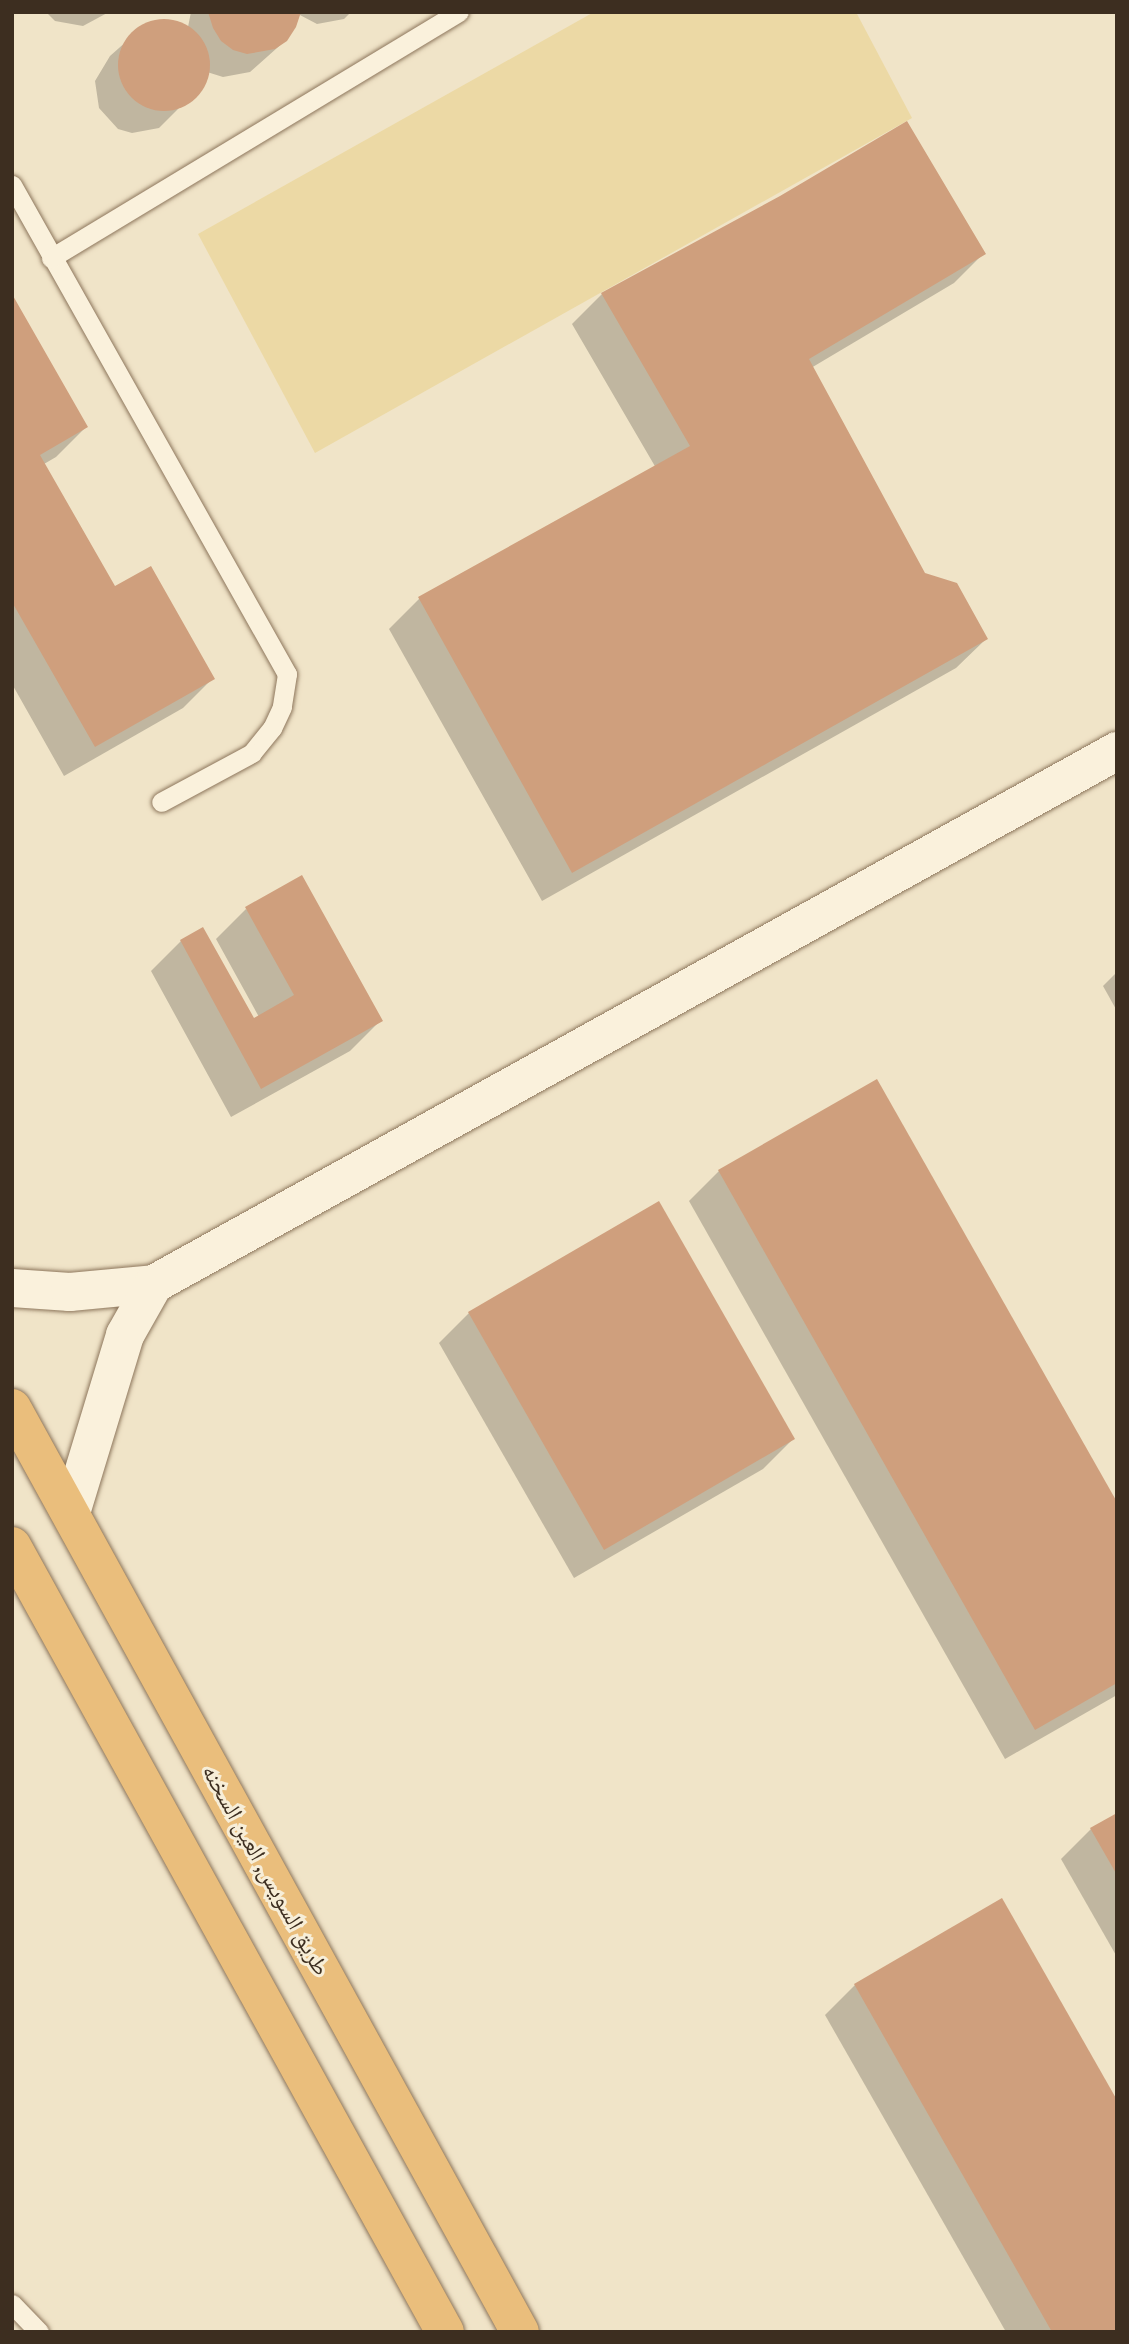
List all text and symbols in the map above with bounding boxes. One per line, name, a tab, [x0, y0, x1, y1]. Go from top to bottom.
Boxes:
street label: طريق السويس, العين السخنه	[196, 1759, 336, 1981]

